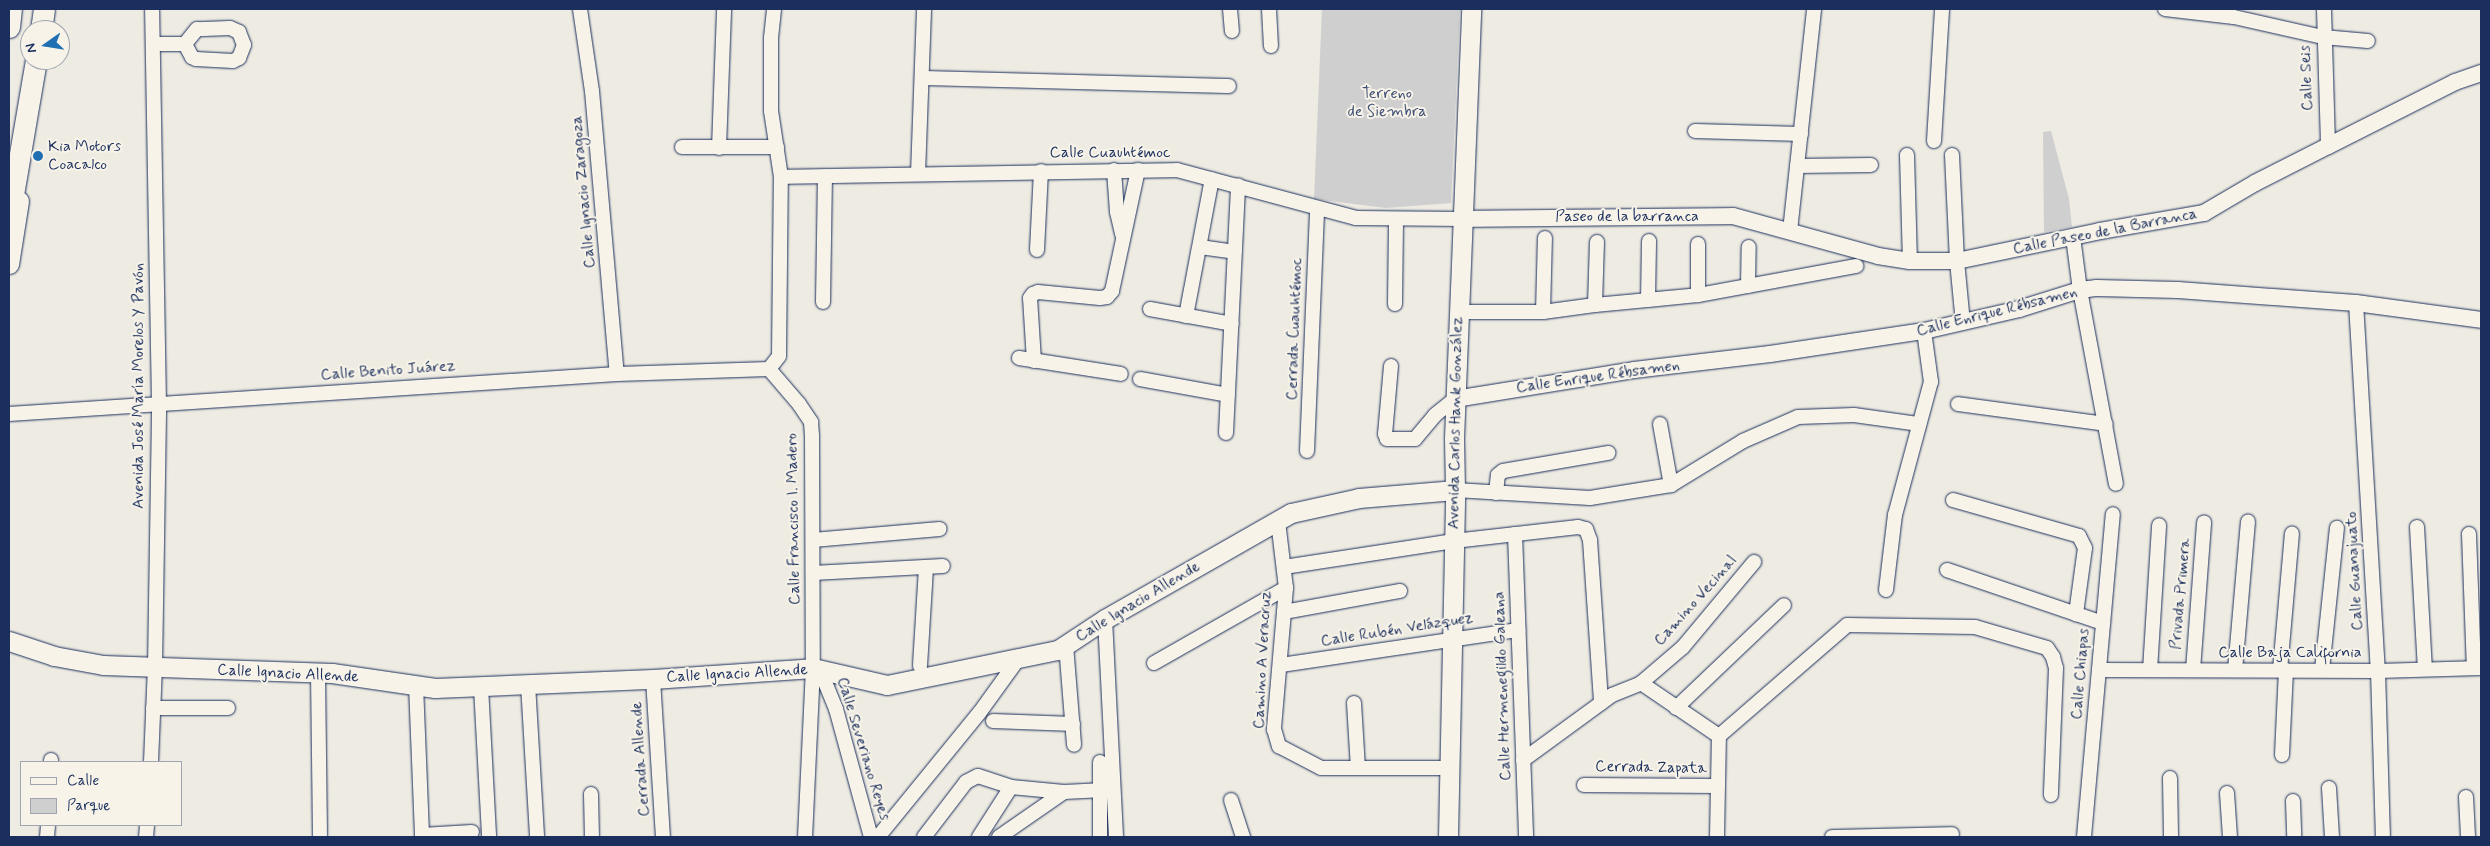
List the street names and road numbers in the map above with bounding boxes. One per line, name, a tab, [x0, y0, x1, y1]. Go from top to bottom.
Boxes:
street label: Calle Seis	[2296, 45, 2318, 111]
street label: Calle Ignacio Zaragoza	[568, 113, 600, 271]
street label: Calle Cuauhtémoc	[1049, 143, 1171, 163]
street label: Calle Paseo de la Barranca	[2014, 205, 2196, 259]
street label: Paseo de la barranca	[1557, 207, 1697, 227]
street label: Cerrada Cuauhtémoc	[1283, 256, 1307, 402]
street label: Avenida José María Morelos Y Pavón	[129, 262, 149, 510]
street label: Calle Enrique Rébsamen	[1913, 282, 2081, 342]
street label: Avenida Carlos Hank González	[1445, 319, 1467, 527]
street label: Calle Enrique Rébsamen	[1513, 356, 1683, 398]
street label: Calle Benito Juárez	[321, 357, 455, 385]
street label: Calle Francisco I. Madero	[783, 432, 805, 606]
street label: Calle Guanajuato	[2342, 513, 2368, 629]
street label: Privada Primera	[2166, 535, 2196, 653]
street label: Camino Vecinal	[1650, 552, 1742, 650]
street label: Calle Ignacio Allende	[1071, 556, 1205, 648]
street label: Calle Hermenegildo Galeana	[1490, 588, 1516, 784]
street label: Camino A Veracruz	[1250, 591, 1276, 729]
street label: Calle Rubén Velázquez	[1320, 609, 1474, 651]
street label: Calle Chiapas	[2067, 627, 2095, 721]
street label: Calle Baja California	[2218, 643, 2362, 663]
street label: Calle Ignacio Allende	[215, 661, 361, 687]
street label: Calle Ignacio Allende	[664, 661, 810, 687]
street label: Calle Severiano Reyes	[832, 675, 894, 823]
street label: Cerrada Allende	[627, 701, 655, 817]
street label: Cerrada Zapata	[1595, 757, 1707, 779]

